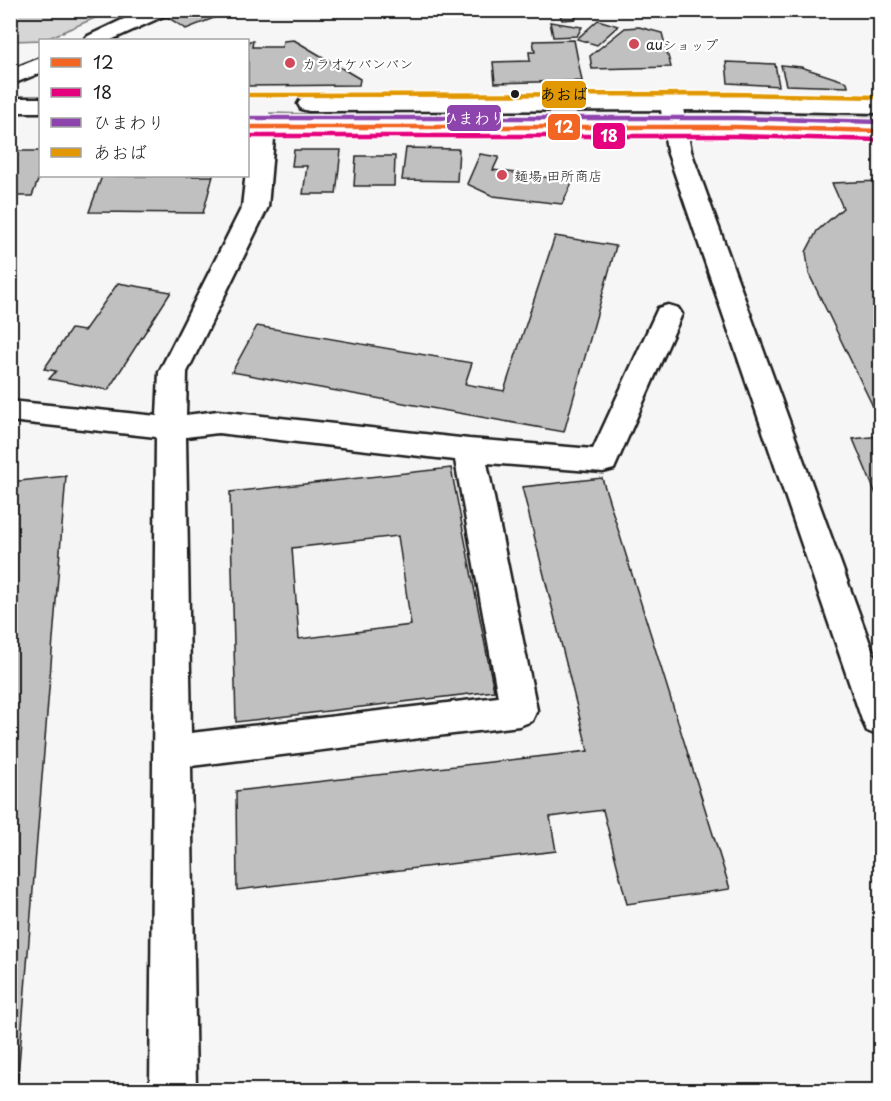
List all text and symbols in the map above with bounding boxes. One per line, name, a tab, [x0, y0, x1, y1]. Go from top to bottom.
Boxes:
place label: auショップ	[646, 34, 718, 55]
marker: auショップ	[627, 37, 641, 51]
legend	[39, 39, 249, 177]
text: 12	[93, 48, 114, 75]
place label: カラオケバンバン	[302, 53, 413, 74]
marker: カラオケバンバン	[283, 56, 297, 70]
text: 18	[93, 78, 112, 105]
line badge: あおば	[541, 80, 587, 109]
text: あおば	[540, 81, 588, 105]
unlabelled marker	[509, 88, 521, 100]
line badge: ひまわり	[446, 104, 502, 132]
text: ひまわり	[442, 105, 506, 129]
text: ひまわり	[93, 108, 165, 135]
line badge: 12	[547, 113, 581, 141]
text: 12	[555, 114, 573, 138]
line badge: 18	[592, 122, 626, 150]
text: 18	[600, 123, 618, 147]
text: あおば	[93, 138, 147, 165]
place label: 麺場 田所商店	[514, 165, 603, 186]
marker: 麺場 田所商店	[495, 168, 509, 182]

